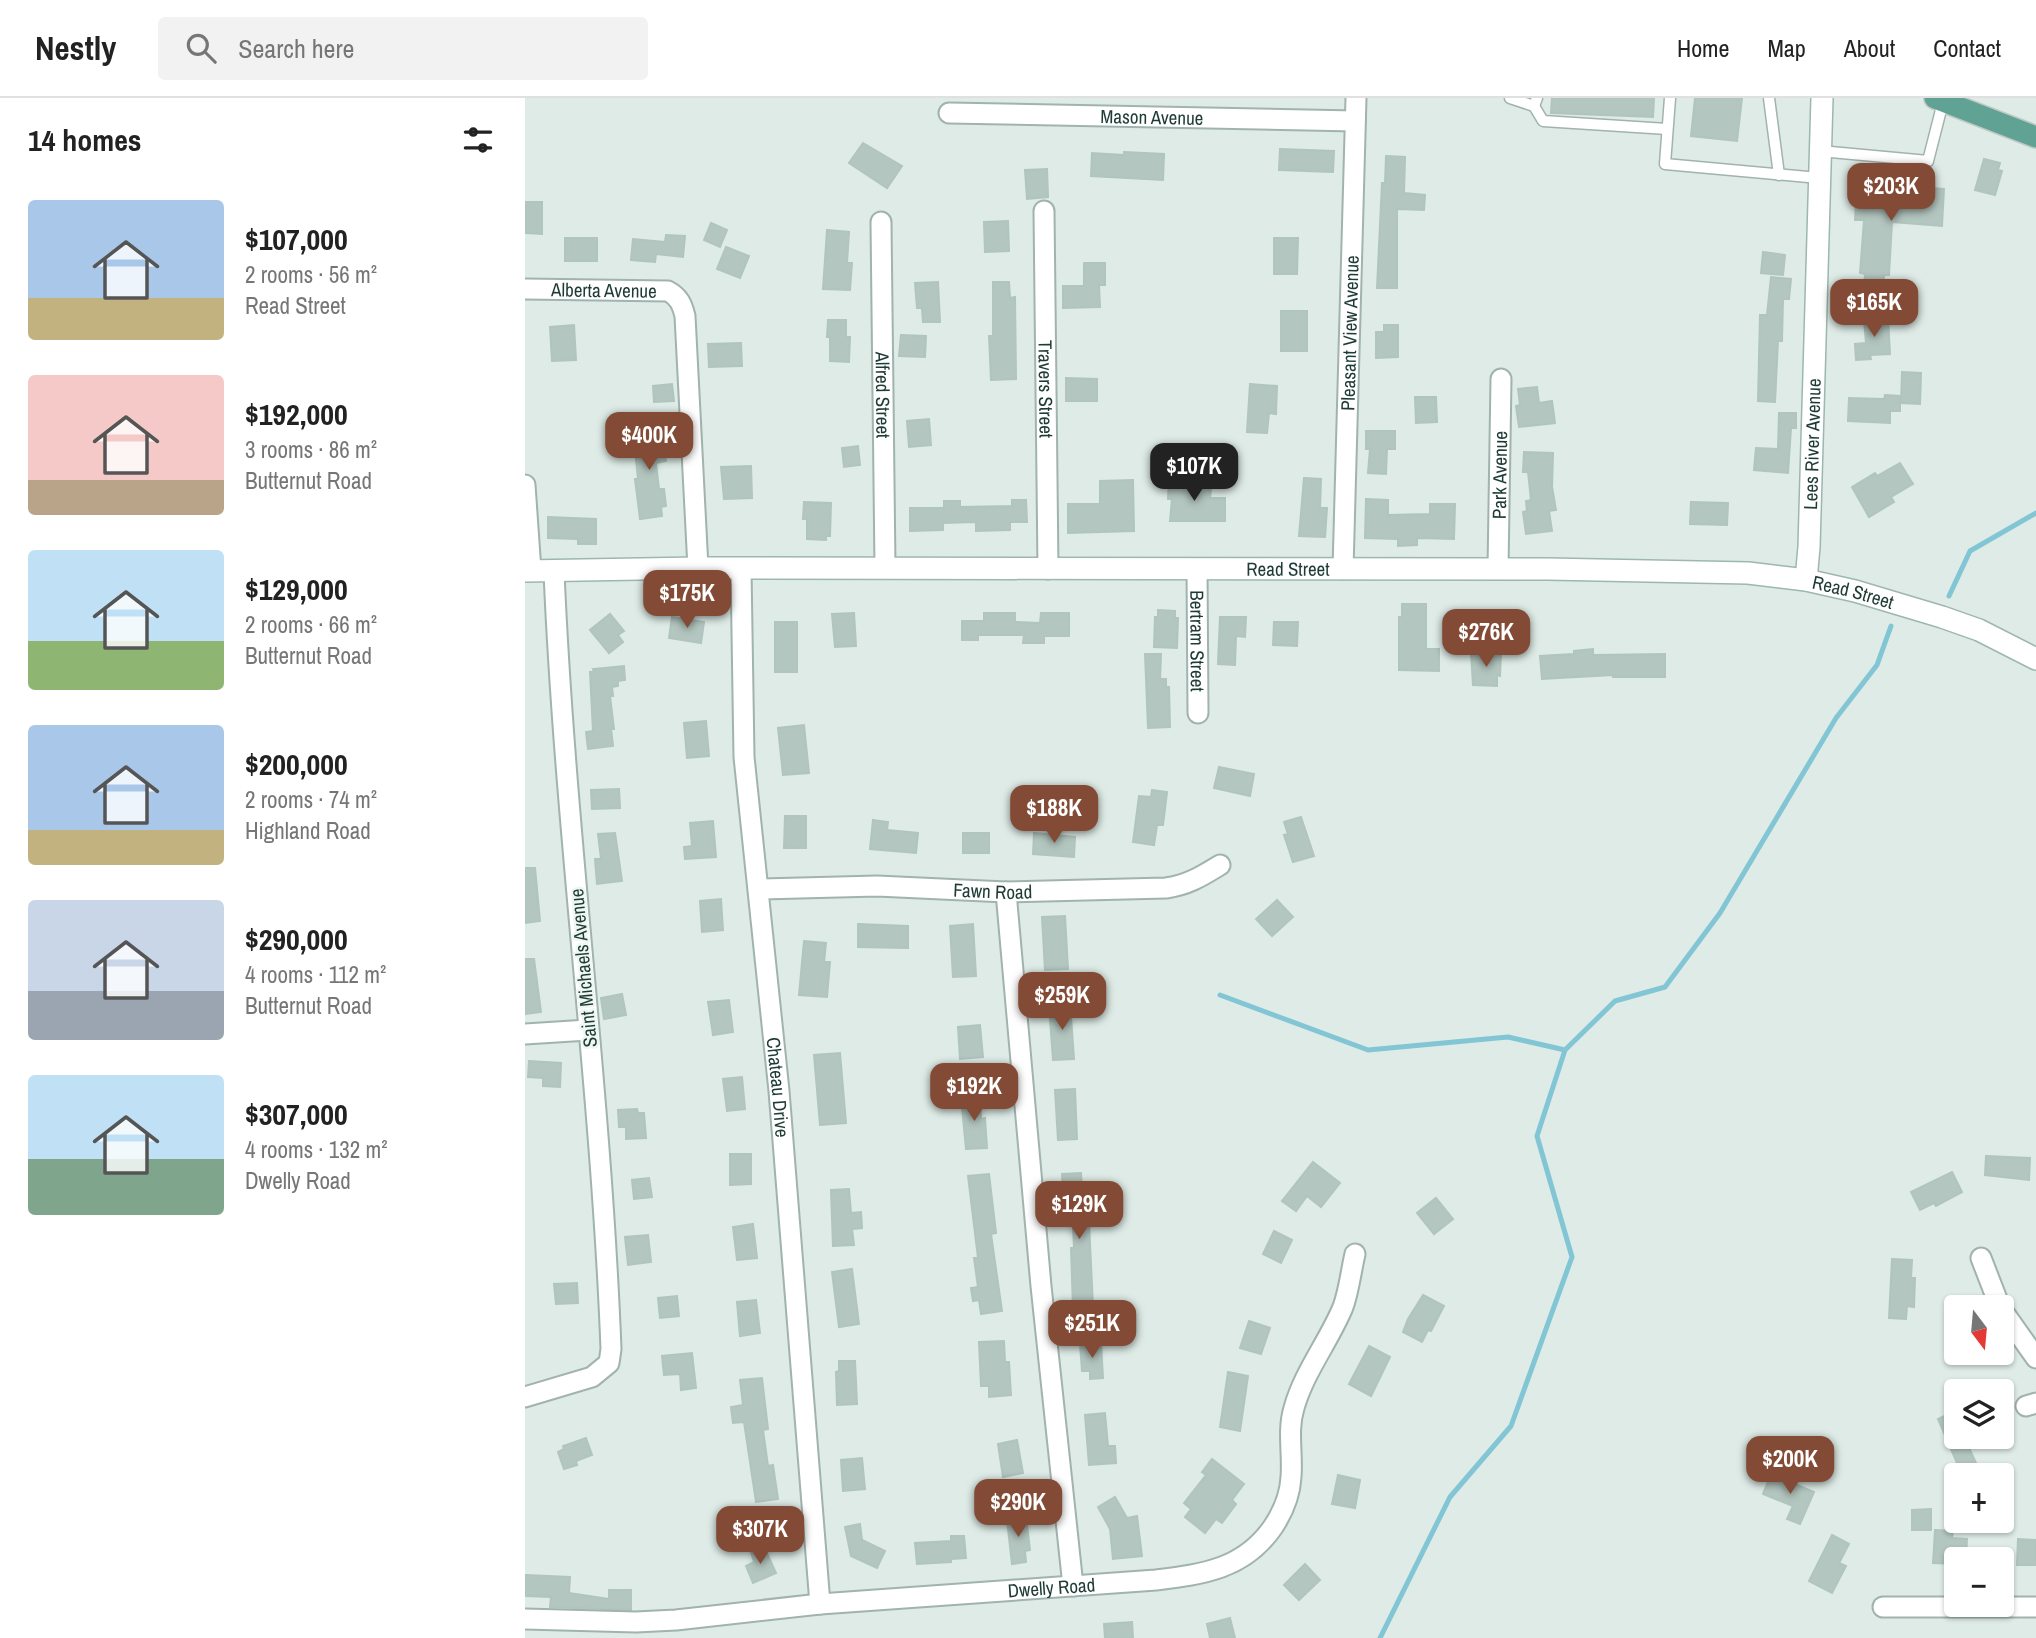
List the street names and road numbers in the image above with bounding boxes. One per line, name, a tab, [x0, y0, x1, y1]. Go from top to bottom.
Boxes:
street label: Mason Avenue	[1100, 103, 1204, 131]
street label: Pleasant View Avenue	[1334, 255, 1365, 411]
street label: Alberta Avenue	[550, 276, 657, 304]
street label: Travers Street	[1032, 340, 1060, 439]
street label: Alfred Street	[869, 350, 897, 439]
street label: Lees River Avenue	[1797, 378, 1827, 510]
street label: Park Avenue	[1486, 431, 1513, 519]
street label: Read Street	[1246, 556, 1330, 582]
street label: Read Street	[1810, 569, 1898, 615]
street label: Bertram Street	[1184, 590, 1211, 692]
street label: Fawn Road	[953, 877, 1033, 905]
street label: Saint Michaels Avenue	[563, 888, 603, 1048]
street label: Chateau Drive	[760, 1036, 796, 1138]
street label: Dwelly Road	[1007, 1571, 1096, 1604]

